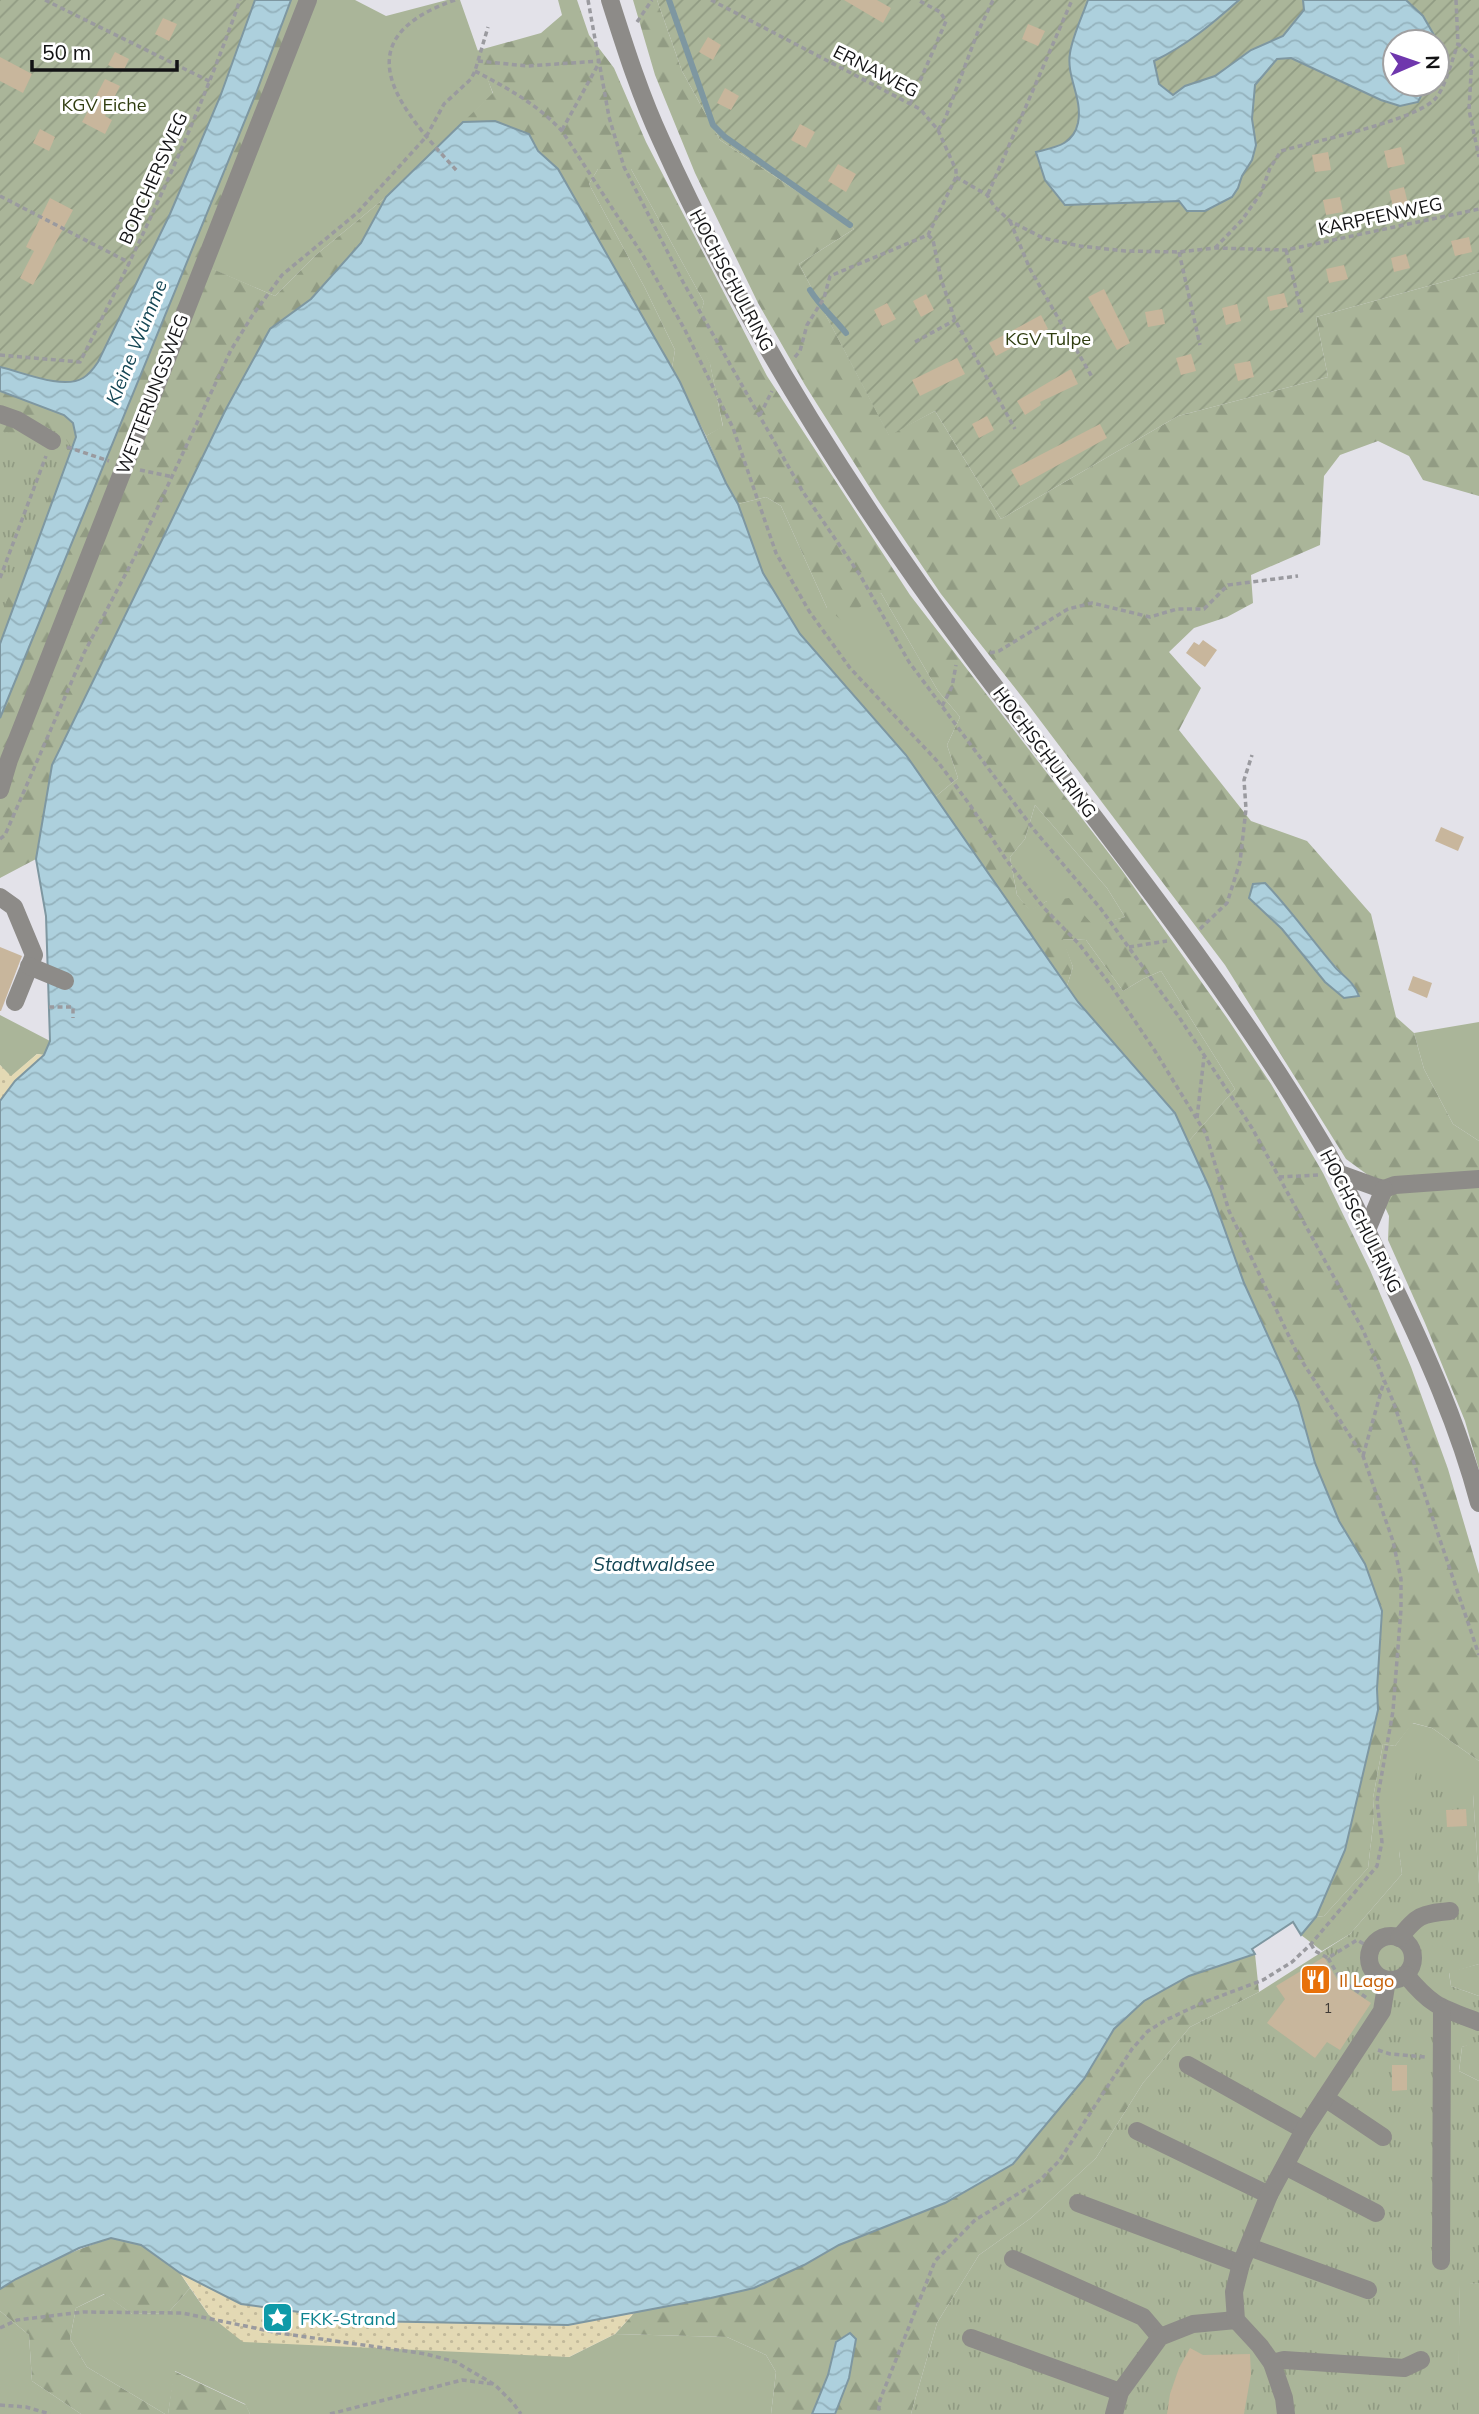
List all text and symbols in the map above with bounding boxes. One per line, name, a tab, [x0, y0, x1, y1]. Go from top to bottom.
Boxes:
scale bar	[32, 28, 177, 72]
north arrow	[1381, 28, 1451, 98]
text: 50 m	[42, 39, 91, 65]
street label: ERNAWEG	[830, 40, 922, 102]
text: N	[1421, 55, 1445, 70]
park label: KGV Eiche	[61, 93, 147, 116]
street label: BORCHERSWEG	[114, 108, 192, 248]
street label: KARPFENWEG	[1316, 192, 1444, 240]
street label: HOCHSCHULRING	[685, 205, 779, 355]
water label: Kleine Wümme	[100, 276, 172, 408]
street label: WETTERUNGSWEG	[111, 311, 193, 477]
park label: KGV Tulpe	[1005, 327, 1091, 350]
street label: HOCHSCHULRING	[988, 682, 1102, 822]
street label: HOCHSCHULRING	[1315, 1145, 1407, 1297]
water label: Stadtwaldsee	[593, 1552, 715, 1576]
restaurant icon: Il Lago	[1299, 1963, 1333, 1997]
place label: Il Lago	[1339, 1969, 1394, 1992]
house number: 1	[1324, 1999, 1332, 2017]
place icon: FKK-Strand	[260, 2301, 294, 2335]
place label: FKK-Strand	[300, 2307, 396, 2330]

